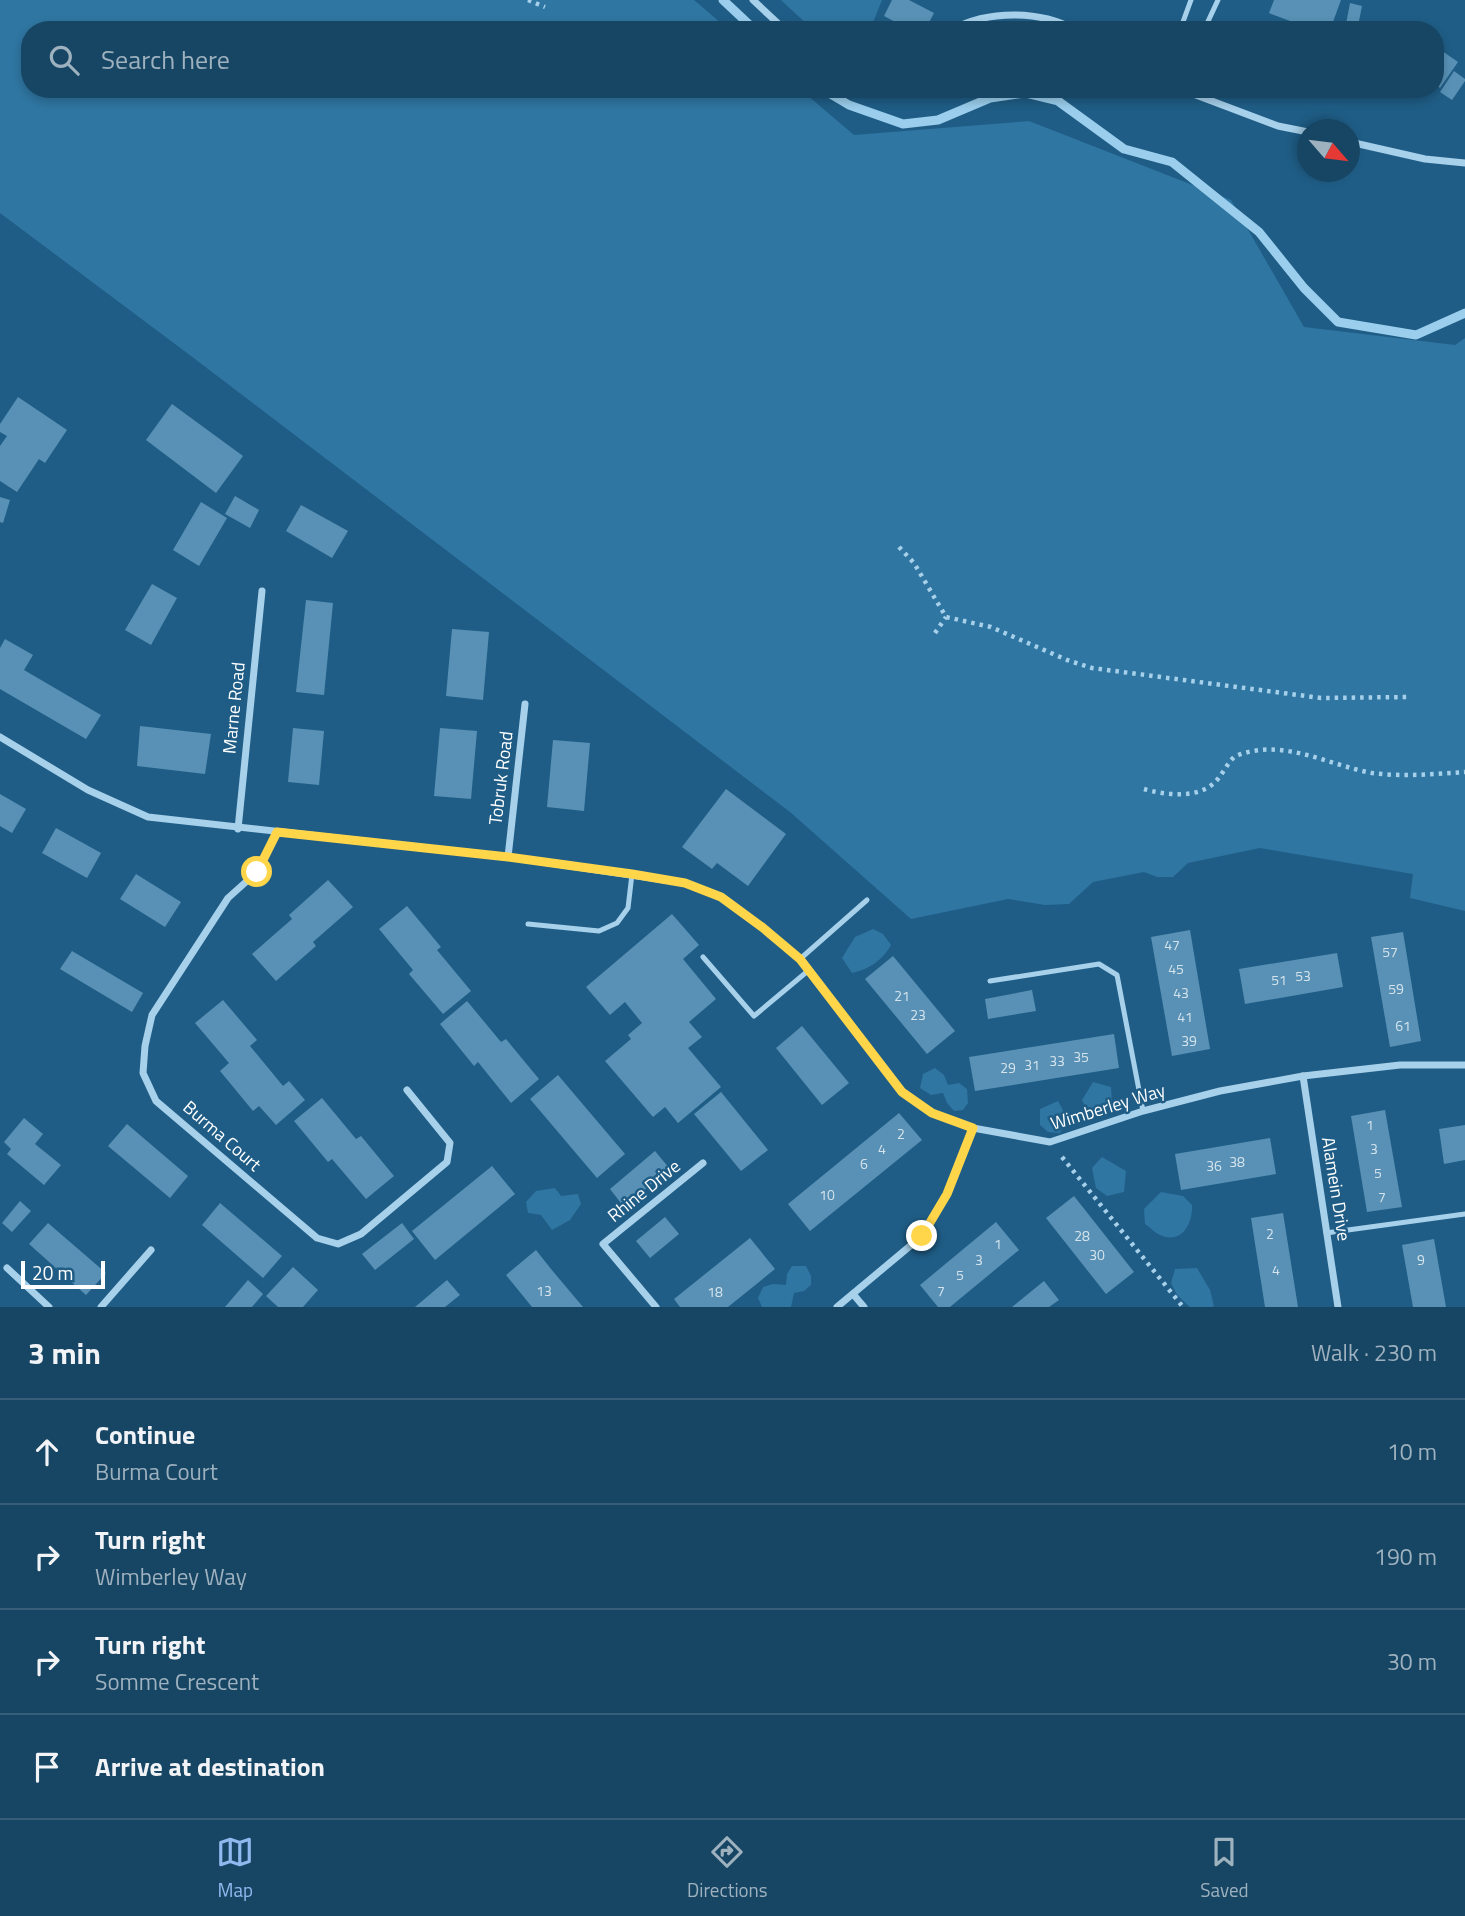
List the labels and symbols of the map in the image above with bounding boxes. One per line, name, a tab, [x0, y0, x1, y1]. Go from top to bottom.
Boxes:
north arrow	[1297, 119, 1360, 182]
street label: Marne Road	[215, 661, 252, 755]
street label: Tobruk Road	[481, 730, 520, 826]
route start	[241, 856, 272, 887]
house number: 47	[1164, 934, 1180, 955]
house number: 57	[1382, 941, 1398, 962]
house number: 45	[1168, 958, 1184, 979]
house number: 53	[1295, 965, 1311, 986]
house number: 51	[1271, 969, 1287, 990]
house number: 59	[1388, 978, 1404, 999]
house number: 43	[1173, 982, 1189, 1003]
house number: 21	[894, 985, 910, 1006]
house number: 23	[910, 1004, 926, 1025]
house number: 41	[1177, 1006, 1193, 1027]
house number: 61	[1395, 1015, 1411, 1036]
house number: 39	[1181, 1030, 1197, 1051]
house number: 35	[1073, 1046, 1089, 1067]
house number: 33	[1049, 1050, 1065, 1071]
house number: 31	[1024, 1054, 1040, 1075]
house number: 29	[1000, 1057, 1016, 1078]
street label: Wimberley Way	[1047, 1076, 1169, 1137]
street label: Burma Court	[177, 1094, 268, 1178]
house number: 1	[1366, 1114, 1374, 1135]
house number: 2	[897, 1123, 905, 1144]
street label: Alamein Drive	[1315, 1135, 1358, 1243]
house number: 4	[878, 1138, 886, 1159]
house number: 3	[1370, 1138, 1378, 1159]
house number: 38	[1229, 1151, 1245, 1172]
street label: Rhine Drive	[601, 1153, 686, 1228]
house number: 6	[860, 1153, 868, 1174]
house number: 36	[1206, 1155, 1222, 1176]
house number: 5	[1374, 1162, 1382, 1183]
house number: 10	[819, 1184, 835, 1205]
house number: 7	[1378, 1186, 1386, 1207]
route end	[906, 1220, 937, 1251]
house number: 2	[1266, 1223, 1274, 1244]
house number: 28	[1074, 1225, 1090, 1246]
house number: 1	[994, 1233, 1002, 1254]
house number: 30	[1089, 1244, 1105, 1265]
house number: 3	[975, 1249, 983, 1270]
house number: 9	[1417, 1249, 1425, 1270]
scale bar	[21, 1258, 105, 1290]
house number: 4	[1272, 1259, 1280, 1280]
house number: 5	[956, 1264, 964, 1285]
house number: 13	[536, 1280, 552, 1301]
house number: 7	[937, 1280, 945, 1301]
house number: 18	[707, 1281, 723, 1302]

